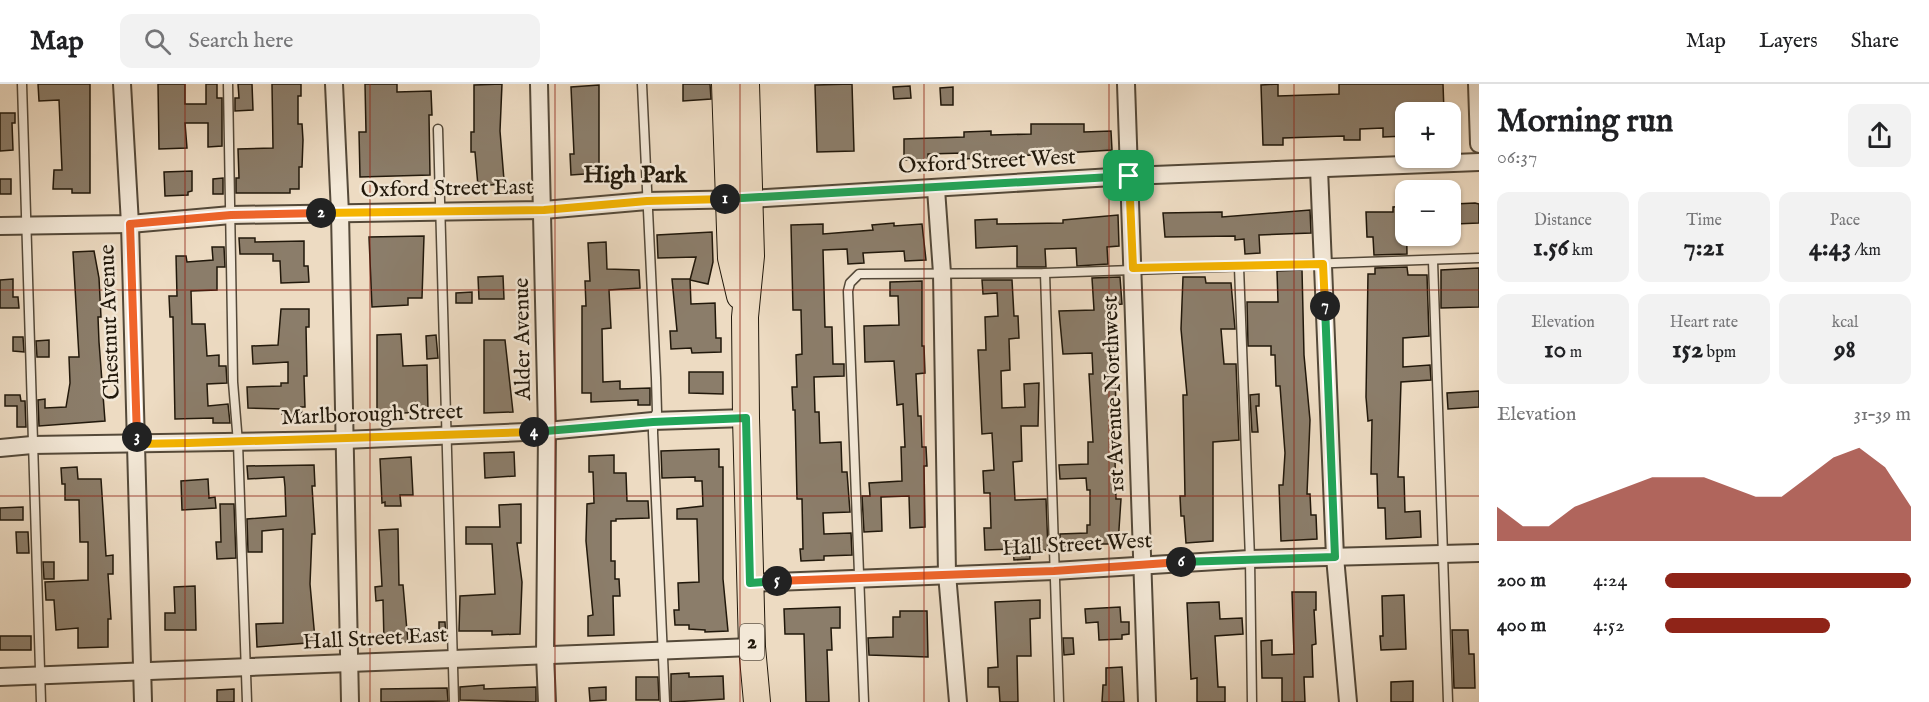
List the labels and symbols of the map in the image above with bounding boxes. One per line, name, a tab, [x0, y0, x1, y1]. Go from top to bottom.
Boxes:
street label: Oxford Street West	[897, 143, 1077, 181]
pin	[1103, 150, 1154, 201]
district label: High Park	[583, 160, 688, 191]
street label: Oxford Street East	[360, 173, 534, 205]
pin: 1	[710, 184, 740, 214]
pin: 2	[306, 198, 336, 228]
street label: Chestnut Avenue	[93, 244, 127, 400]
street label: Alder Avenue	[508, 277, 538, 402]
pin: 7	[1310, 291, 1340, 321]
street label: 1st Avenue Northwest	[1097, 294, 1131, 493]
street label: Marlborough Street	[280, 398, 464, 432]
pin: 4	[519, 417, 549, 447]
pin: 3	[122, 422, 152, 452]
street label: Hall Street West	[1001, 527, 1153, 563]
pin: 6	[1166, 547, 1196, 577]
pin: 5	[762, 566, 792, 596]
street label: Hall Street East	[302, 621, 448, 657]
road number: 2	[740, 624, 764, 660]

